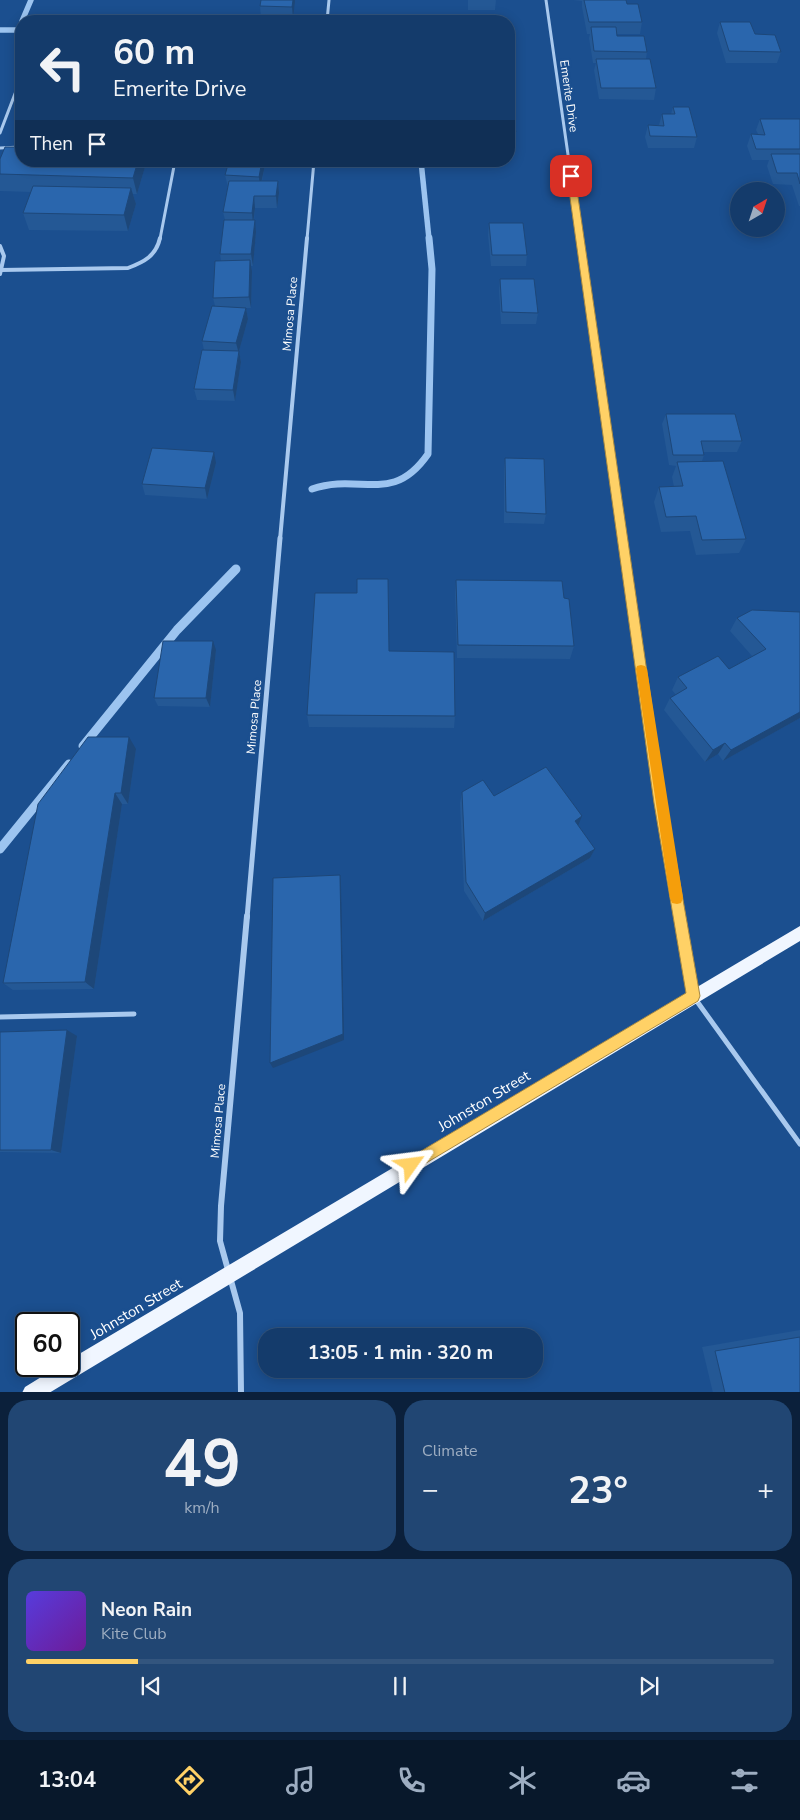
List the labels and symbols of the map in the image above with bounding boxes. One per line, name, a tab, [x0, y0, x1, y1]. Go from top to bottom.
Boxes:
street label: Emerite Drive	[556, 59, 582, 133]
pin	[550, 155, 592, 197]
north arrow	[730, 182, 785, 238]
street label: Mimosa Place	[279, 276, 301, 352]
street label: Mimosa Place	[243, 679, 265, 755]
street label: Johnston Street	[433, 1065, 534, 1137]
street label: Mimosa Place	[207, 1083, 229, 1159]
position arrow	[384, 1138, 436, 1190]
street label: Johnston Street	[85, 1273, 186, 1345]
speed limit sign: 60	[15, 1312, 80, 1377]

